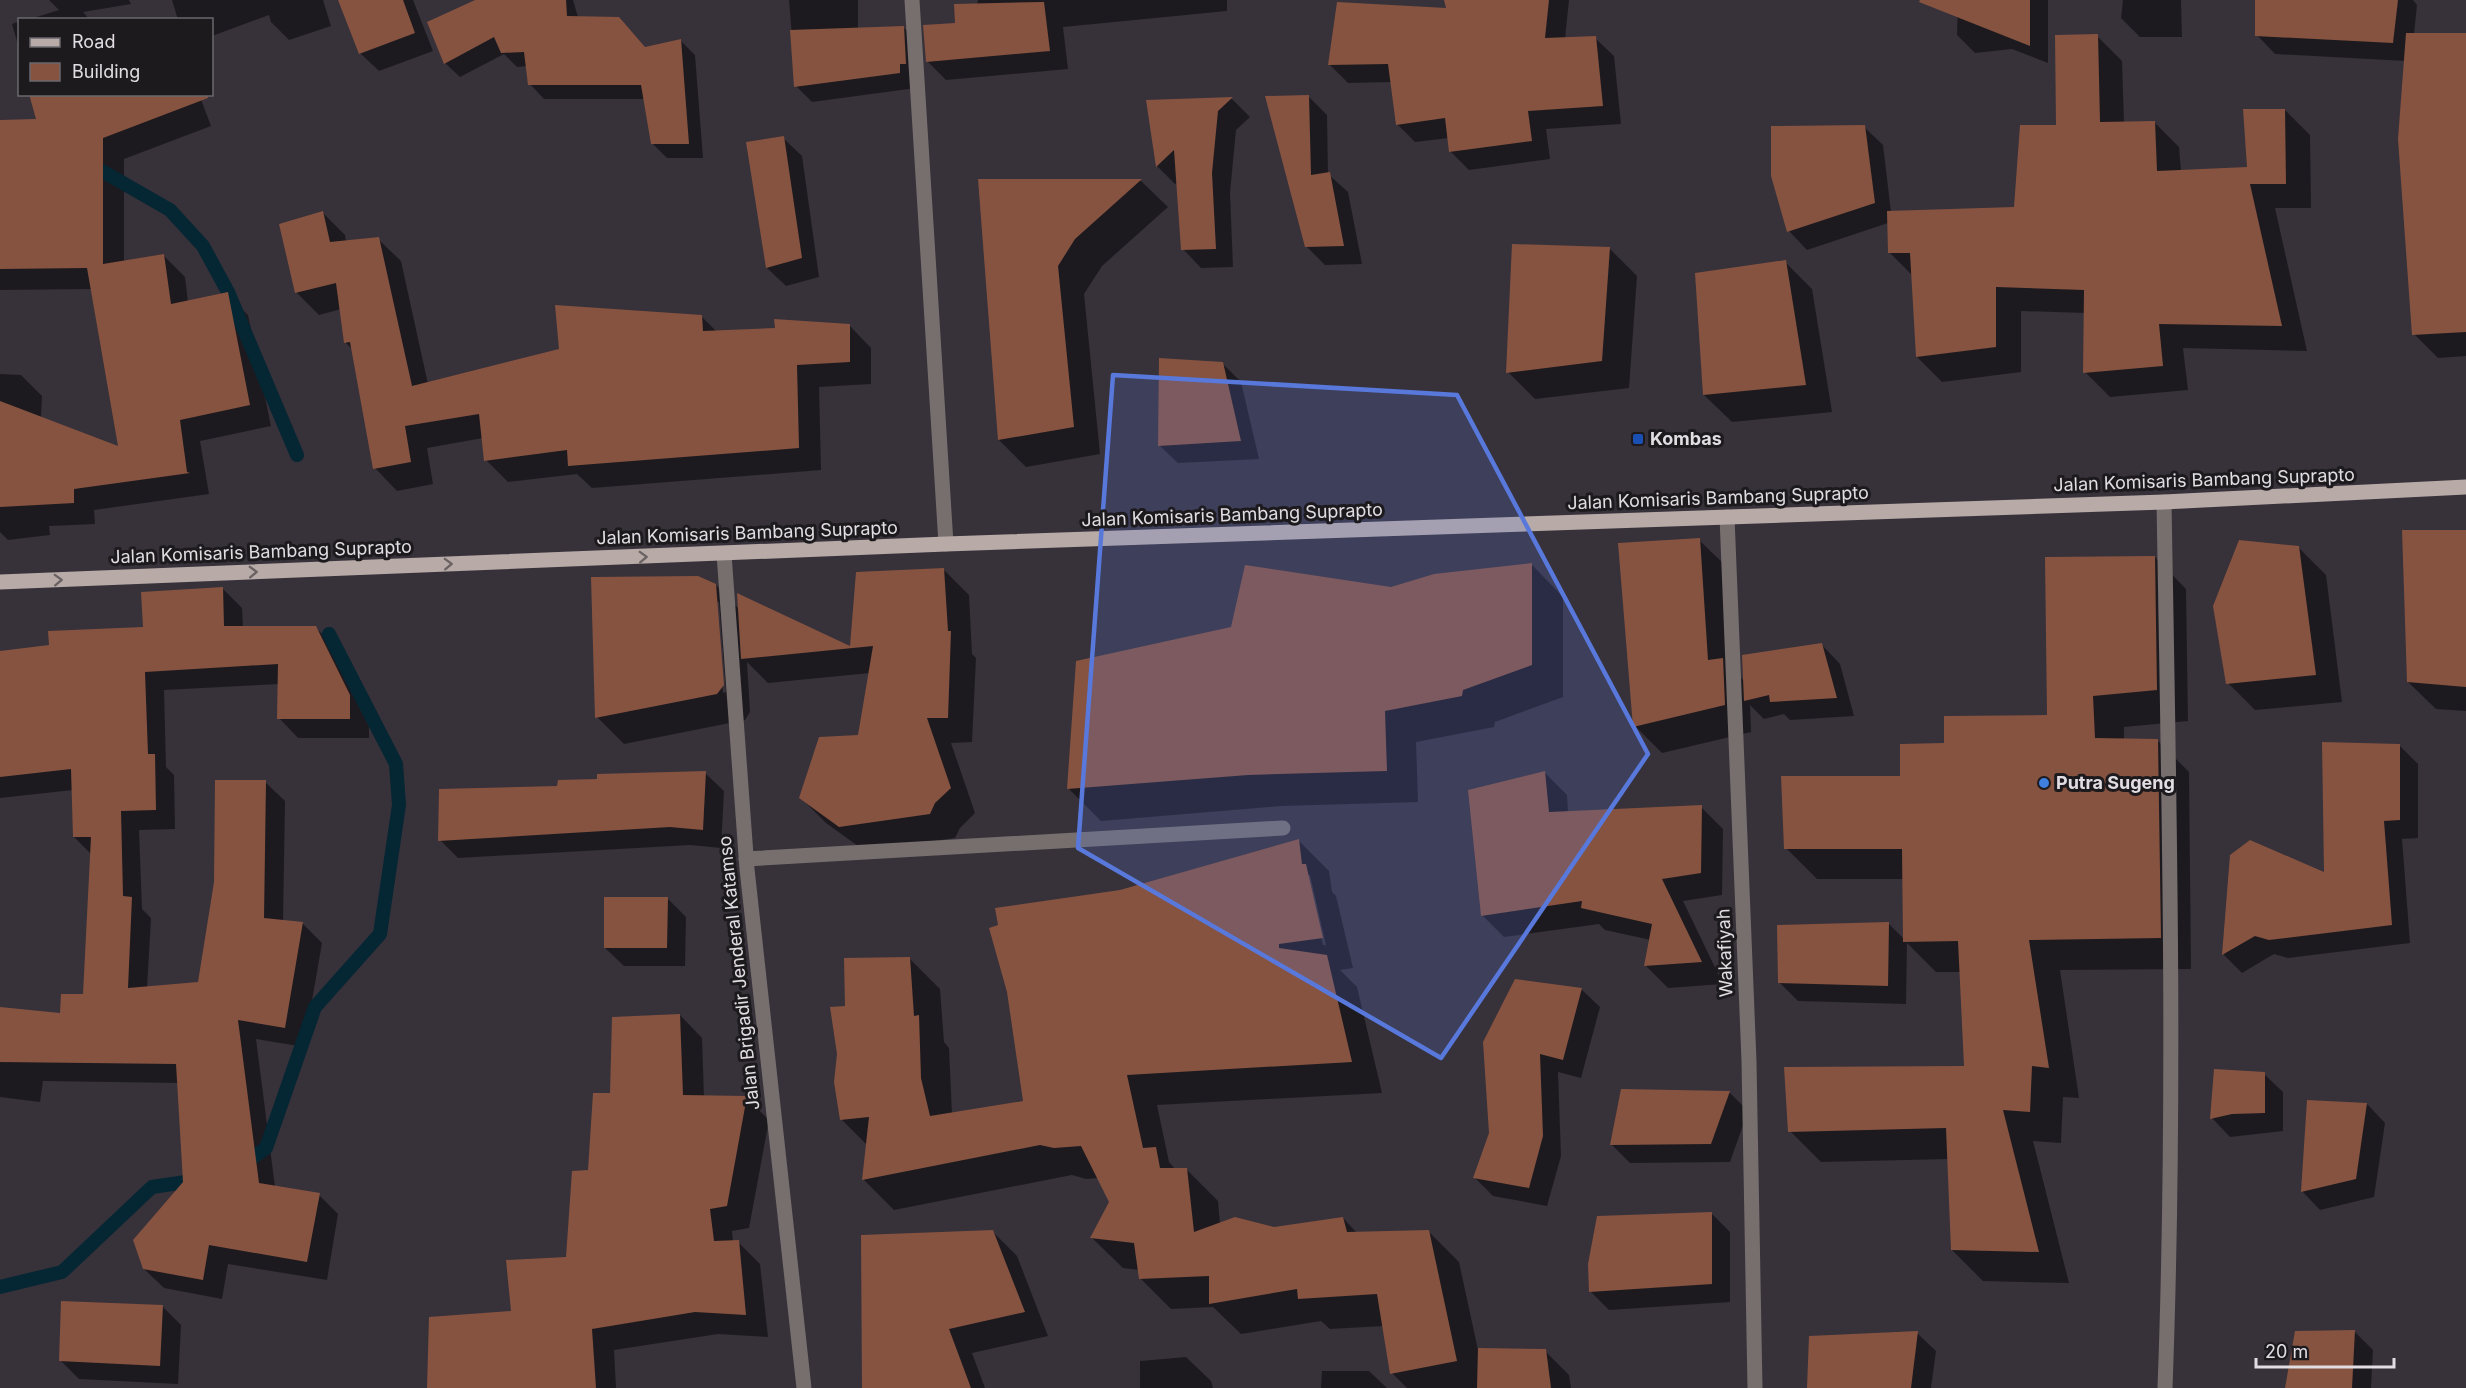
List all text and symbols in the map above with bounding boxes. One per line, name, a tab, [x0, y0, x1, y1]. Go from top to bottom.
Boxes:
legend	[18, 18, 213, 96]
text: Road	[72, 31, 115, 52]
text: Building	[72, 61, 140, 82]
place label: Kombas	[1650, 428, 1722, 449]
marker: Kombas	[1631, 432, 1645, 446]
street label: Jalan Komisaris Bambang Suprapto	[2053, 464, 2355, 495]
street label: Jalan Komisaris Bambang Suprapto	[1567, 482, 1869, 513]
street label: Jalan Komisaris Bambang Suprapto	[1081, 499, 1383, 530]
street label: Jalan Komisaris Bambang Suprapto	[596, 517, 898, 548]
street label: Jalan Komisaris Bambang Suprapto	[110, 536, 412, 567]
one-way arrow	[639, 550, 648, 563]
one-way arrow	[444, 558, 453, 571]
one-way arrow	[249, 566, 258, 578]
one-way arrow	[54, 573, 63, 586]
place label: Putra Sugeng	[2056, 772, 2175, 793]
marker: Putra Sugeng	[2037, 776, 2051, 790]
street label: Jalan Brigadir Jenderal Katamso	[714, 835, 763, 1111]
street label: Wakafiyah	[1712, 908, 1737, 998]
scale bar	[2256, 1331, 2394, 1369]
text: 20 m	[2265, 1341, 2308, 1362]

